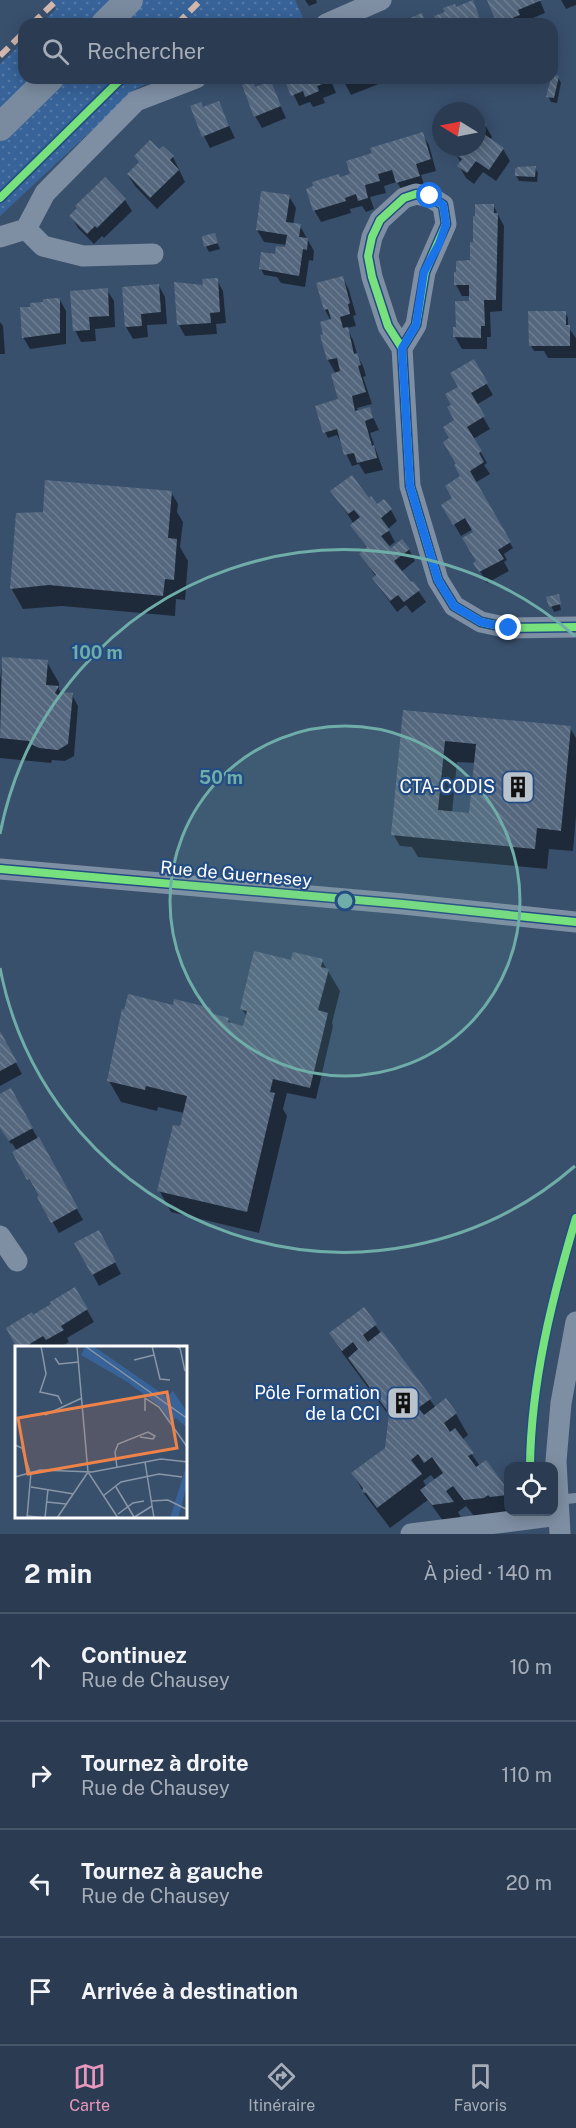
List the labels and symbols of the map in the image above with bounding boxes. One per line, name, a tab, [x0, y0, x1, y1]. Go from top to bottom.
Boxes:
north arrow	[432, 102, 486, 156]
route start	[416, 182, 442, 208]
route end	[495, 614, 521, 640]
text: 100 m	[71, 642, 123, 663]
text: 50 m	[199, 767, 243, 788]
building icon: CTA-CODIS	[500, 769, 536, 805]
place label: CTA-CODIS	[400, 776, 495, 797]
street label: Rue de Guernesey	[159, 856, 313, 891]
centre of rings	[335, 891, 355, 911]
inset map	[15, 1346, 188, 1519]
place label: Pôle Formation de la CCI	[254, 1382, 380, 1424]
building icon: Pôle Formation de la CCI	[385, 1385, 421, 1421]

